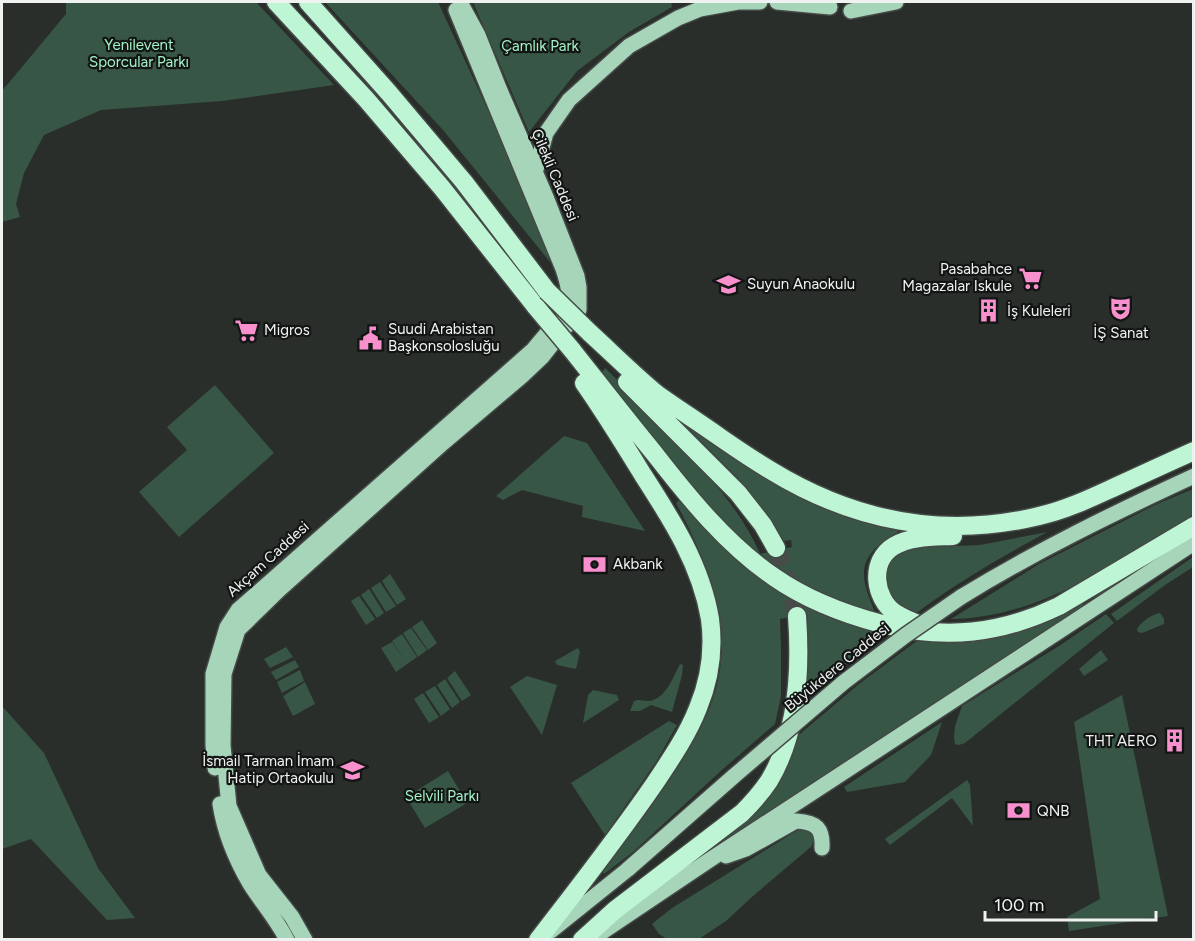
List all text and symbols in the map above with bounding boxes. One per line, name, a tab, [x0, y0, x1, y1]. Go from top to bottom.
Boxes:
park label: Yenilevent Sporcular Parkı	[89, 36, 189, 71]
park label: Çamlık Park	[501, 37, 579, 55]
street label: Çilekli Caddesi	[528, 126, 582, 224]
place label: Pasabahce Magazalar Iskule	[902, 260, 1012, 295]
supermarket icon: Pasabahce Magazalar Iskule	[1017, 265, 1043, 291]
school or university icon: Suyun Anaokulu	[716, 271, 742, 297]
place label: Suyun Anaokulu	[747, 275, 855, 293]
theatre icon: İŞ Sanat	[1108, 296, 1134, 322]
building icon: İş Kuleleri	[976, 298, 1002, 324]
place label: İş Kuleleri	[1007, 302, 1071, 320]
supermarket icon: Migros	[233, 317, 259, 343]
place label: Suudi Arabistan Başkonsolosluğu	[388, 320, 500, 355]
place label: Migros	[264, 321, 310, 339]
place label: İŞ Sanat	[1093, 324, 1149, 342]
public building icon: Suudi Arabistan Başkonsolosluğu	[357, 325, 383, 351]
street label: Akçam Caddesi	[223, 517, 313, 601]
bank icon: Akbank	[582, 551, 608, 577]
place label: Akbank	[613, 555, 663, 573]
street label: Büyükdere Caddesi	[781, 619, 893, 715]
building icon: THT AERO	[1162, 728, 1188, 754]
place label: THT AERO	[1085, 732, 1157, 750]
place label: İsmail Tarman İmam Hatip Ortaokulu	[202, 752, 334, 787]
school or university icon: İsmail Tarman İmam Hatip Ortaokulu	[339, 757, 365, 783]
park label: Selvili Parkı	[405, 787, 479, 805]
bank icon: QNB	[1006, 798, 1032, 824]
place label: QNB	[1037, 802, 1069, 820]
scale bar	[985, 884, 1156, 922]
text: 100 m	[994, 894, 1044, 916]

